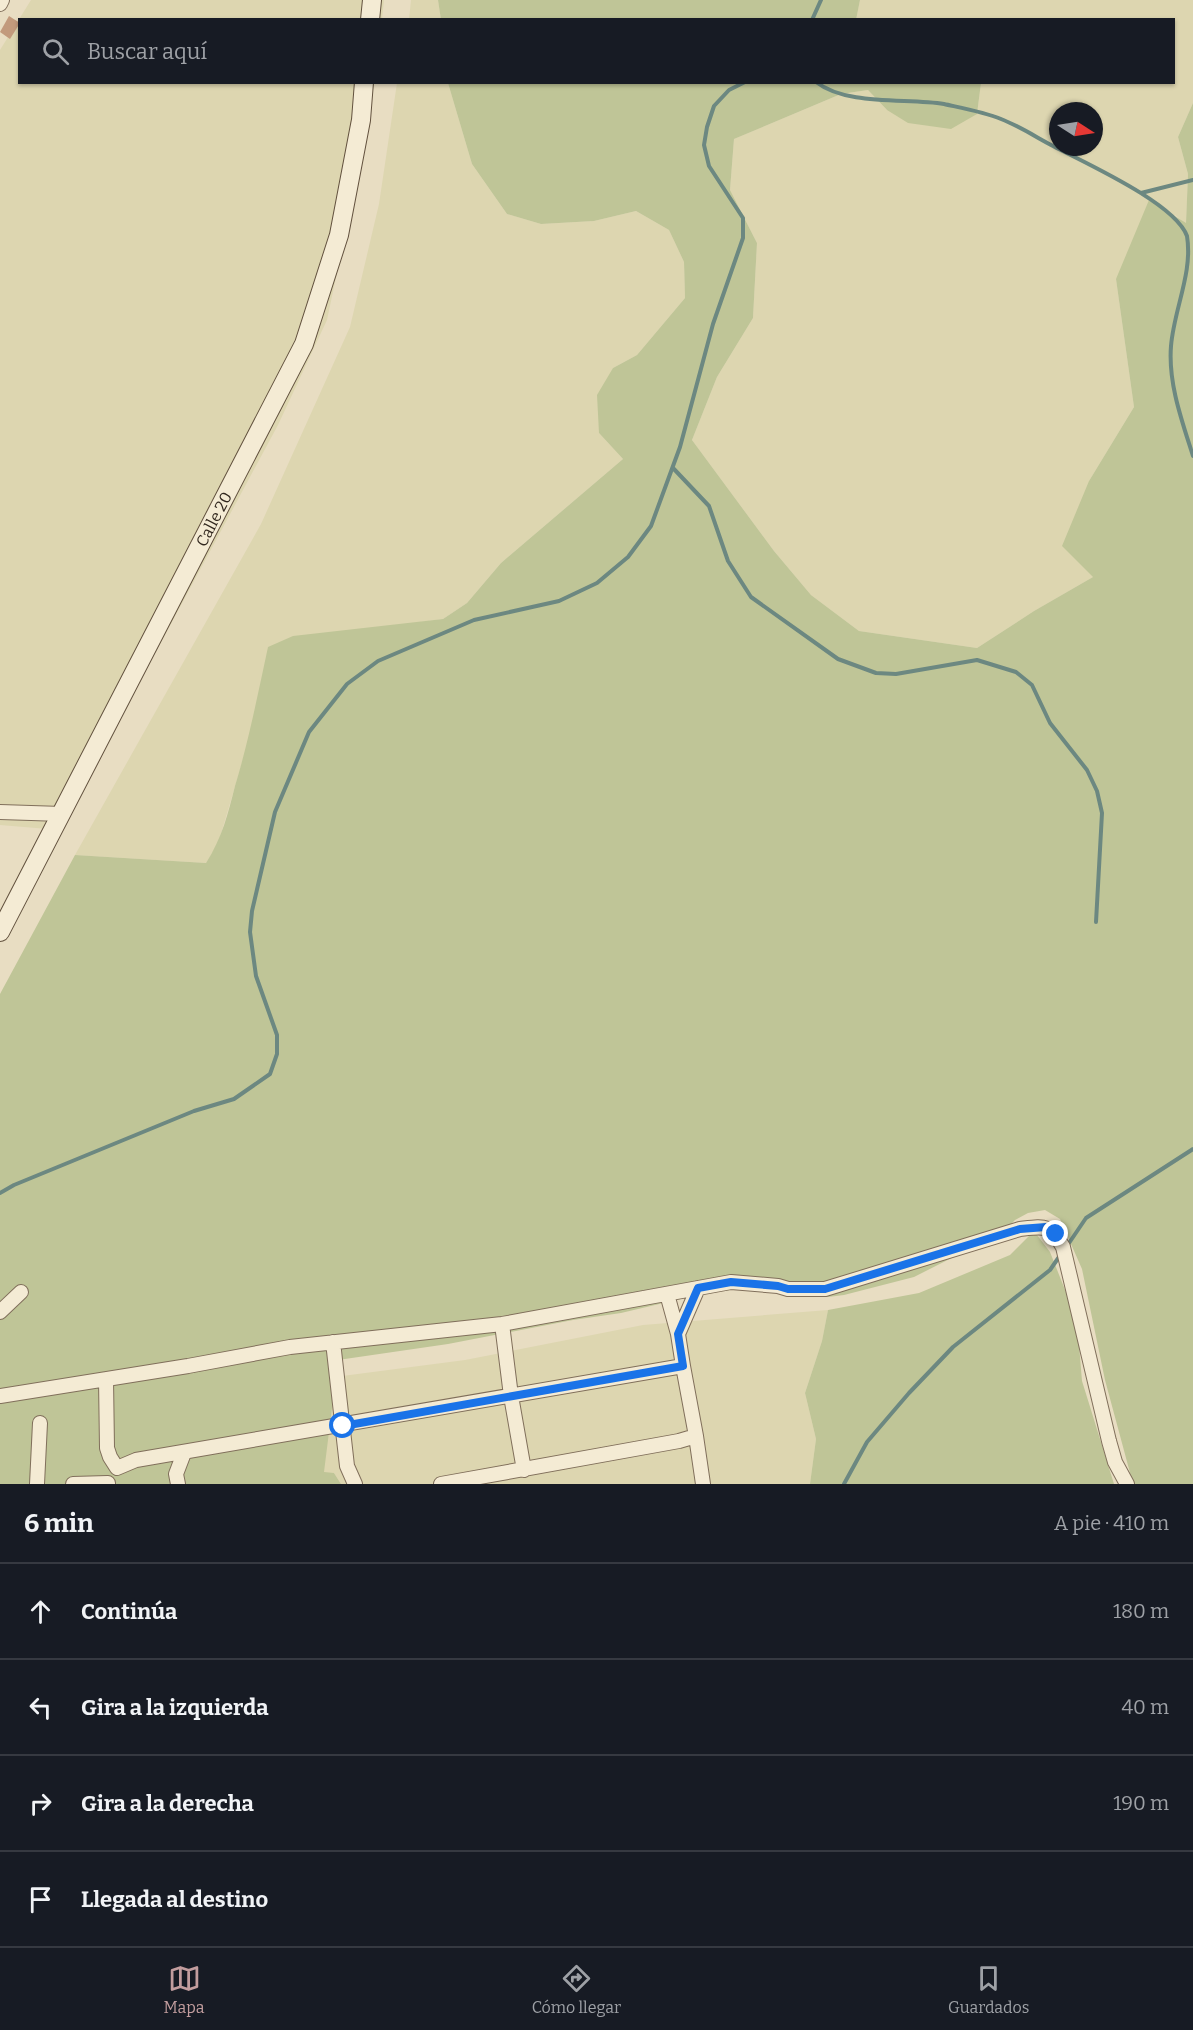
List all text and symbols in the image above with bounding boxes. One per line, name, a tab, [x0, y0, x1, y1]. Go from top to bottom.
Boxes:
search box	[18, 18, 1175, 84]
icon: search	[39, 35, 72, 68]
text: Buscar aquí	[87, 38, 207, 65]
north arrow	[1049, 102, 1103, 156]
street label: Calle 20	[192, 489, 236, 550]
route end	[1042, 1220, 1068, 1246]
route start	[329, 1412, 355, 1438]
text: 6 min	[24, 1508, 94, 1539]
text: A pie · 410 m	[1054, 1511, 1169, 1535]
icon: ahead	[24, 1595, 57, 1628]
text: Continúa	[81, 1598, 177, 1625]
text: 180 m	[1113, 1599, 1169, 1623]
icon: left	[24, 1691, 57, 1724]
text: Gira a la izquierda	[81, 1694, 269, 1721]
text: 40 m	[1121, 1695, 1169, 1719]
icon: right	[24, 1787, 57, 1820]
text: Gira a la derecha	[81, 1790, 254, 1817]
text: 190 m	[1113, 1791, 1169, 1815]
icon: arrive	[24, 1883, 57, 1916]
text: Llegada al destino	[81, 1886, 268, 1913]
tab: Mapa	[164, 1962, 205, 2017]
tab: Cómo llegar	[532, 1962, 621, 2017]
tab: Guardados	[948, 1962, 1029, 2017]

